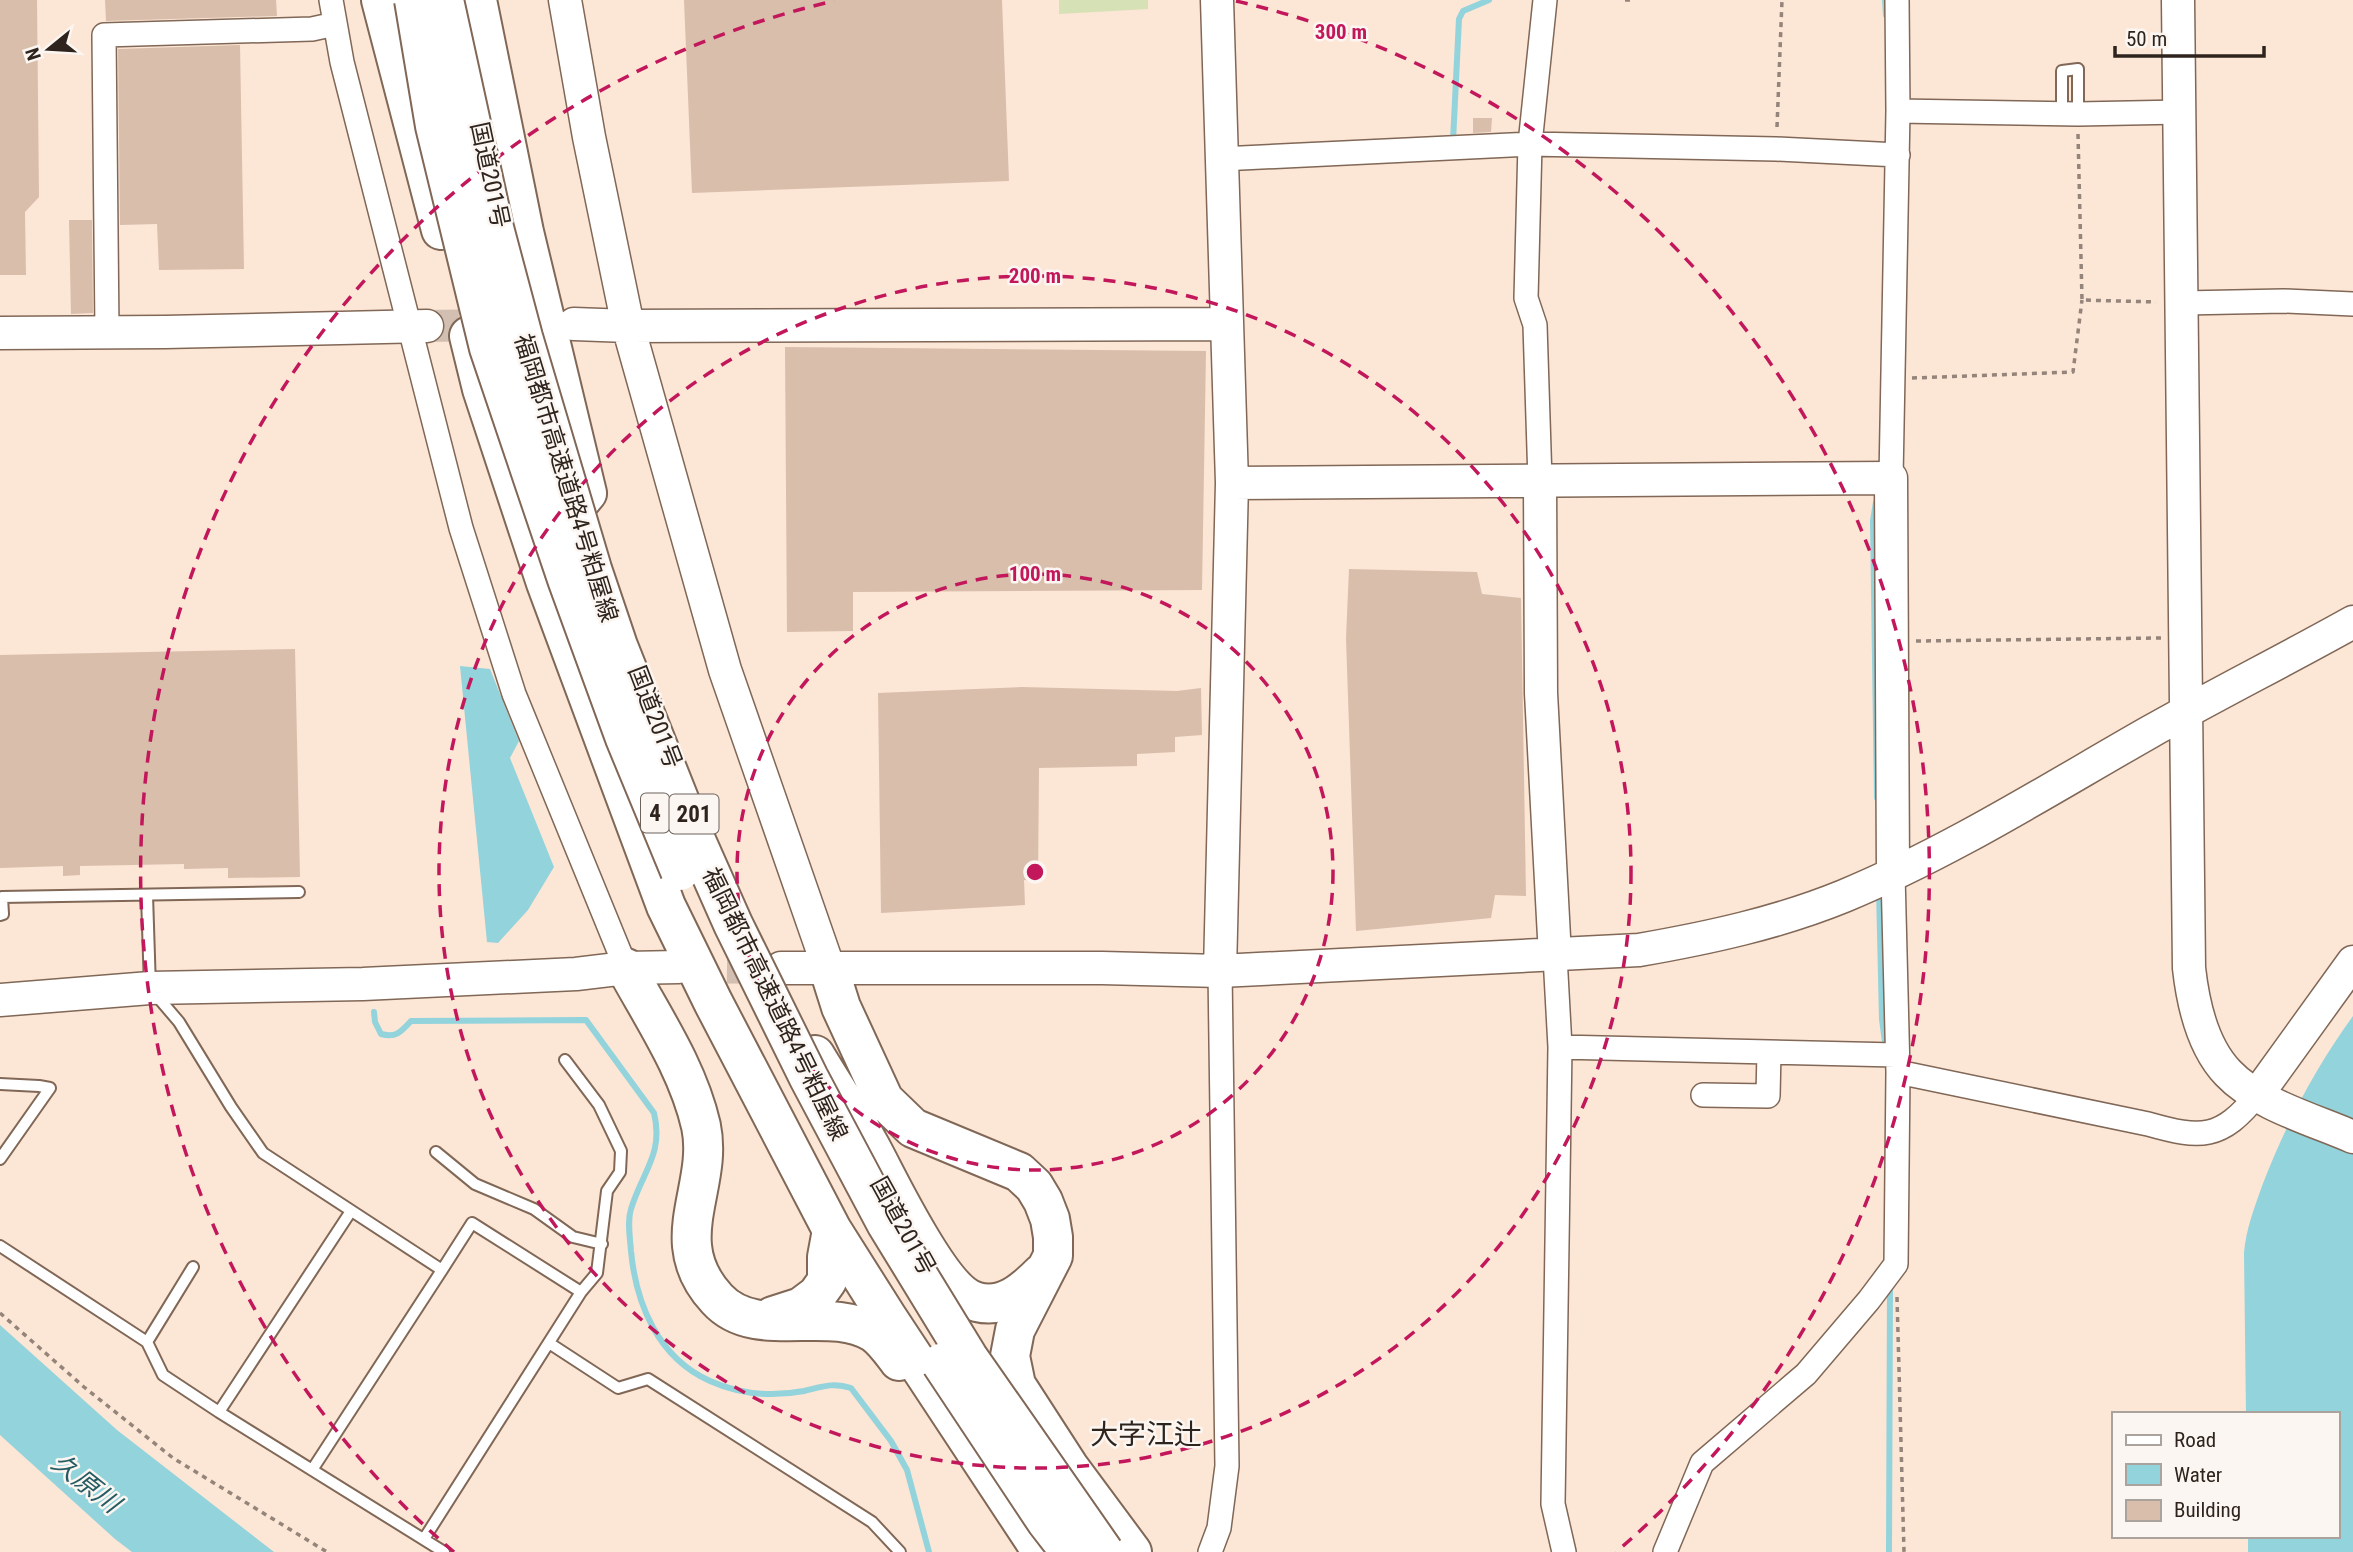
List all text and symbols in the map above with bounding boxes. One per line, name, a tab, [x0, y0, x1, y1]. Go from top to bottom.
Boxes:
north arrow	[14, 14, 84, 84]
scale bar	[2115, 14, 2264, 58]
text: 300 m	[1315, 20, 1367, 44]
text: 50 m	[2126, 27, 2167, 51]
text: N	[21, 45, 46, 63]
street label: 国道201号	[465, 119, 515, 231]
text: 200 m	[1009, 264, 1061, 288]
street label: 福岡都市高速道路4号粕屋線	[509, 331, 623, 625]
text: 100 m	[1009, 562, 1061, 586]
street label: 国道201号	[623, 662, 687, 772]
road number: 4	[641, 793, 669, 832]
road number: 201	[670, 794, 718, 834]
centre of rings	[1023, 860, 1047, 884]
street label: 福岡都市高速道路4号粕屋線	[697, 863, 853, 1145]
street label: 国道201号	[865, 1172, 941, 1280]
legend	[2112, 1412, 2339, 1538]
district label: 大字江辻	[1090, 1418, 1202, 1451]
text: Road	[2174, 1428, 2216, 1452]
water label: 久原川	[46, 1447, 128, 1521]
text: Water	[2174, 1463, 2222, 1487]
text: Building	[2174, 1498, 2241, 1522]

